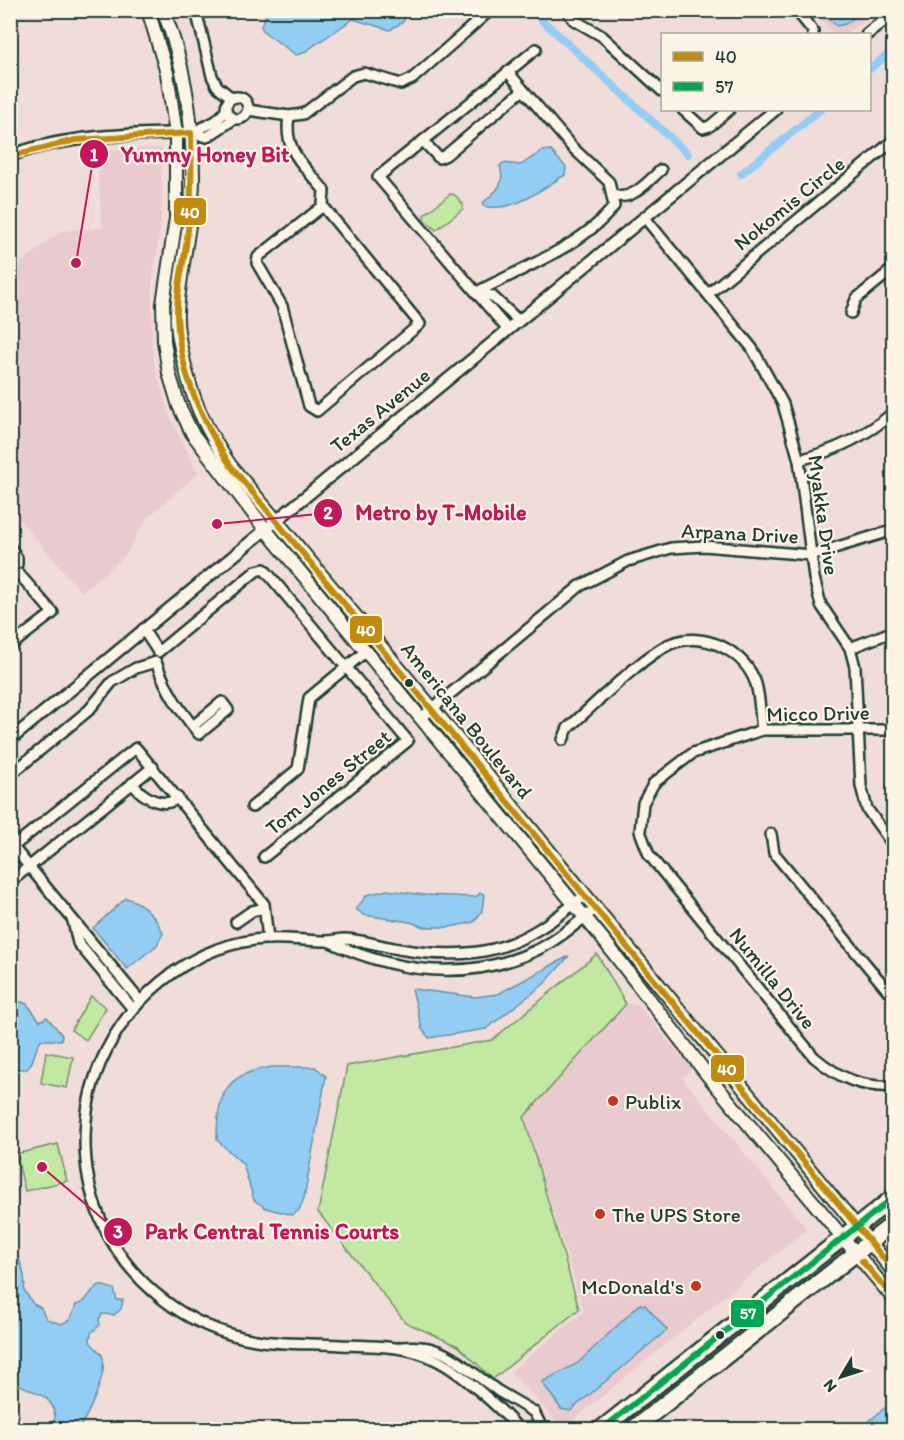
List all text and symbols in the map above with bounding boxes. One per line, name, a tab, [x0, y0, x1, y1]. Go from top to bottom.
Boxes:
legend	[661, 33, 871, 111]
text: 40	[715, 46, 737, 68]
text: 57	[715, 76, 733, 98]
callout: Yummy Honey Bit	[79, 134, 301, 174]
text: Yummy Honey Bit	[120, 141, 290, 168]
text: 1	[90, 144, 99, 166]
street label: Nokomis Circle	[728, 151, 850, 255]
line badge: 40	[173, 197, 207, 226]
text: 40	[180, 203, 200, 222]
street label: Texas Avenue	[325, 362, 435, 458]
street label: Myakka Drive	[803, 453, 845, 577]
callout: Metro by T-Mobile	[313, 493, 538, 533]
text: Metro by T-Mobile	[355, 499, 527, 526]
text: 2	[323, 502, 333, 524]
street label: Arpana Drive	[681, 517, 799, 549]
line badge: 40	[349, 615, 383, 644]
text: 40	[356, 621, 376, 640]
street label: Americana Boulevard	[396, 637, 538, 803]
unlabelled marker	[403, 677, 415, 689]
street label: Micco Drive	[766, 700, 870, 726]
street label: Tom Jones Street	[260, 724, 396, 840]
street label: Numilla Drive	[724, 922, 822, 1034]
line badge: 40	[710, 1054, 745, 1083]
text: 40	[717, 1060, 737, 1079]
place label: Publix	[625, 1089, 682, 1114]
marker: Publix	[606, 1094, 620, 1108]
place label: The UPS Store	[612, 1202, 741, 1227]
marker: The UPS Store	[593, 1207, 607, 1221]
callout: Park Central Tennis Courts	[103, 1212, 411, 1252]
text: Park Central Tennis Courts	[145, 1218, 399, 1245]
text: 3	[113, 1221, 123, 1243]
place label: McDonald's	[581, 1274, 684, 1299]
marker: McDonald's	[689, 1279, 703, 1293]
line badge: 57	[730, 1299, 765, 1328]
text: 57	[740, 1304, 756, 1323]
unlabelled marker	[714, 1329, 726, 1341]
north arrow	[811, 1347, 871, 1407]
text: N	[819, 1376, 841, 1396]

